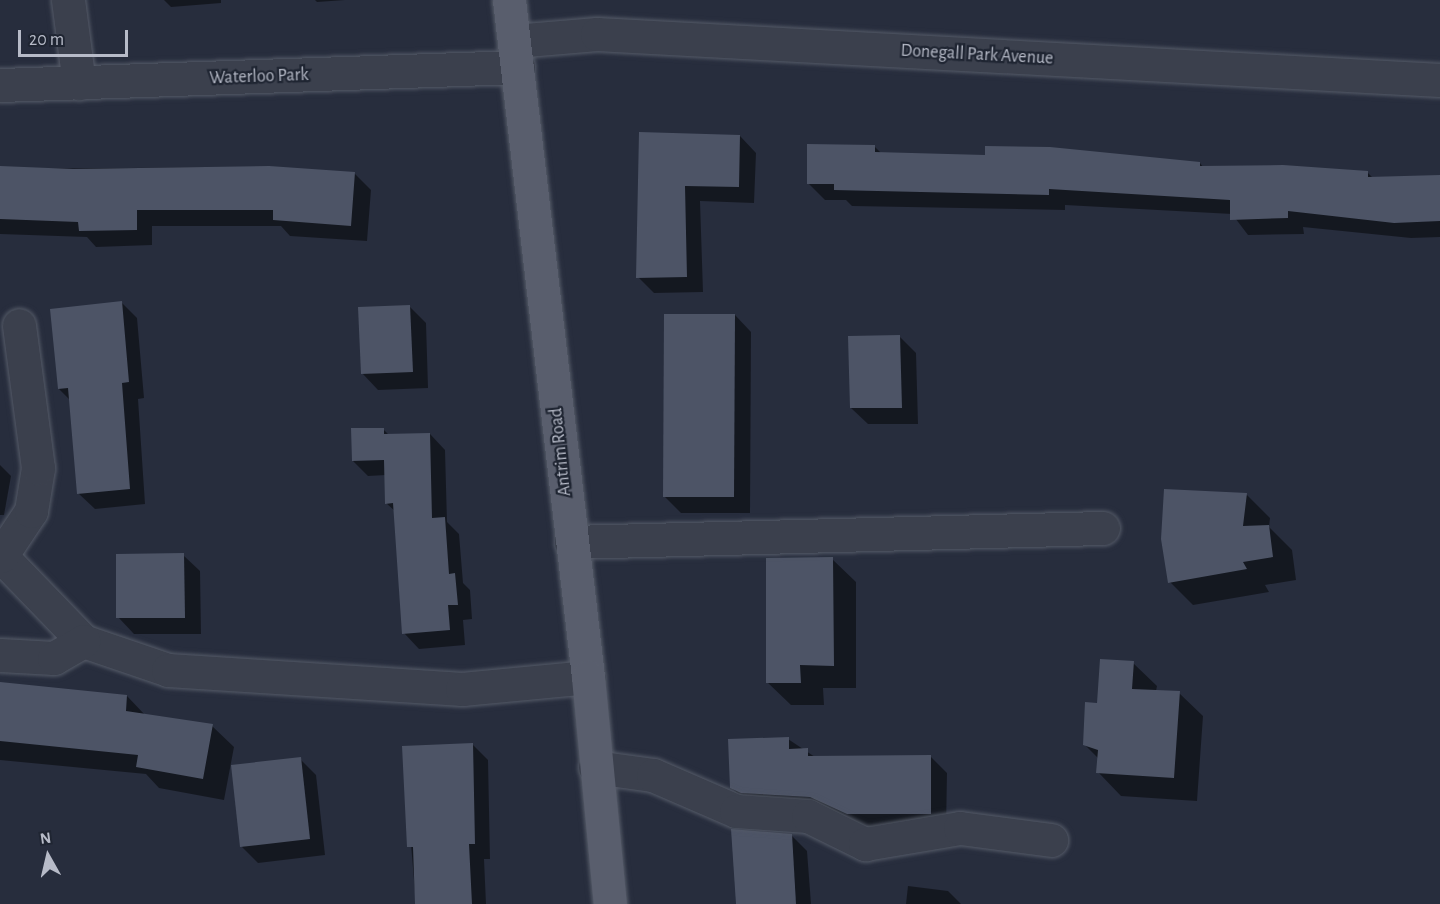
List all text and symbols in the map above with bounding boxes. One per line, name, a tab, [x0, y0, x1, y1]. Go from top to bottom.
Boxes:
scale bar	[21, 18, 130, 56]
text: 20 m	[29, 31, 64, 49]
street label: Donegall Park Avenue	[900, 40, 1054, 70]
street label: Waterloo Park	[209, 64, 309, 90]
street label: Antrim Road	[546, 407, 576, 497]
north arrow	[18, 826, 78, 886]
text: N	[39, 829, 52, 847]

